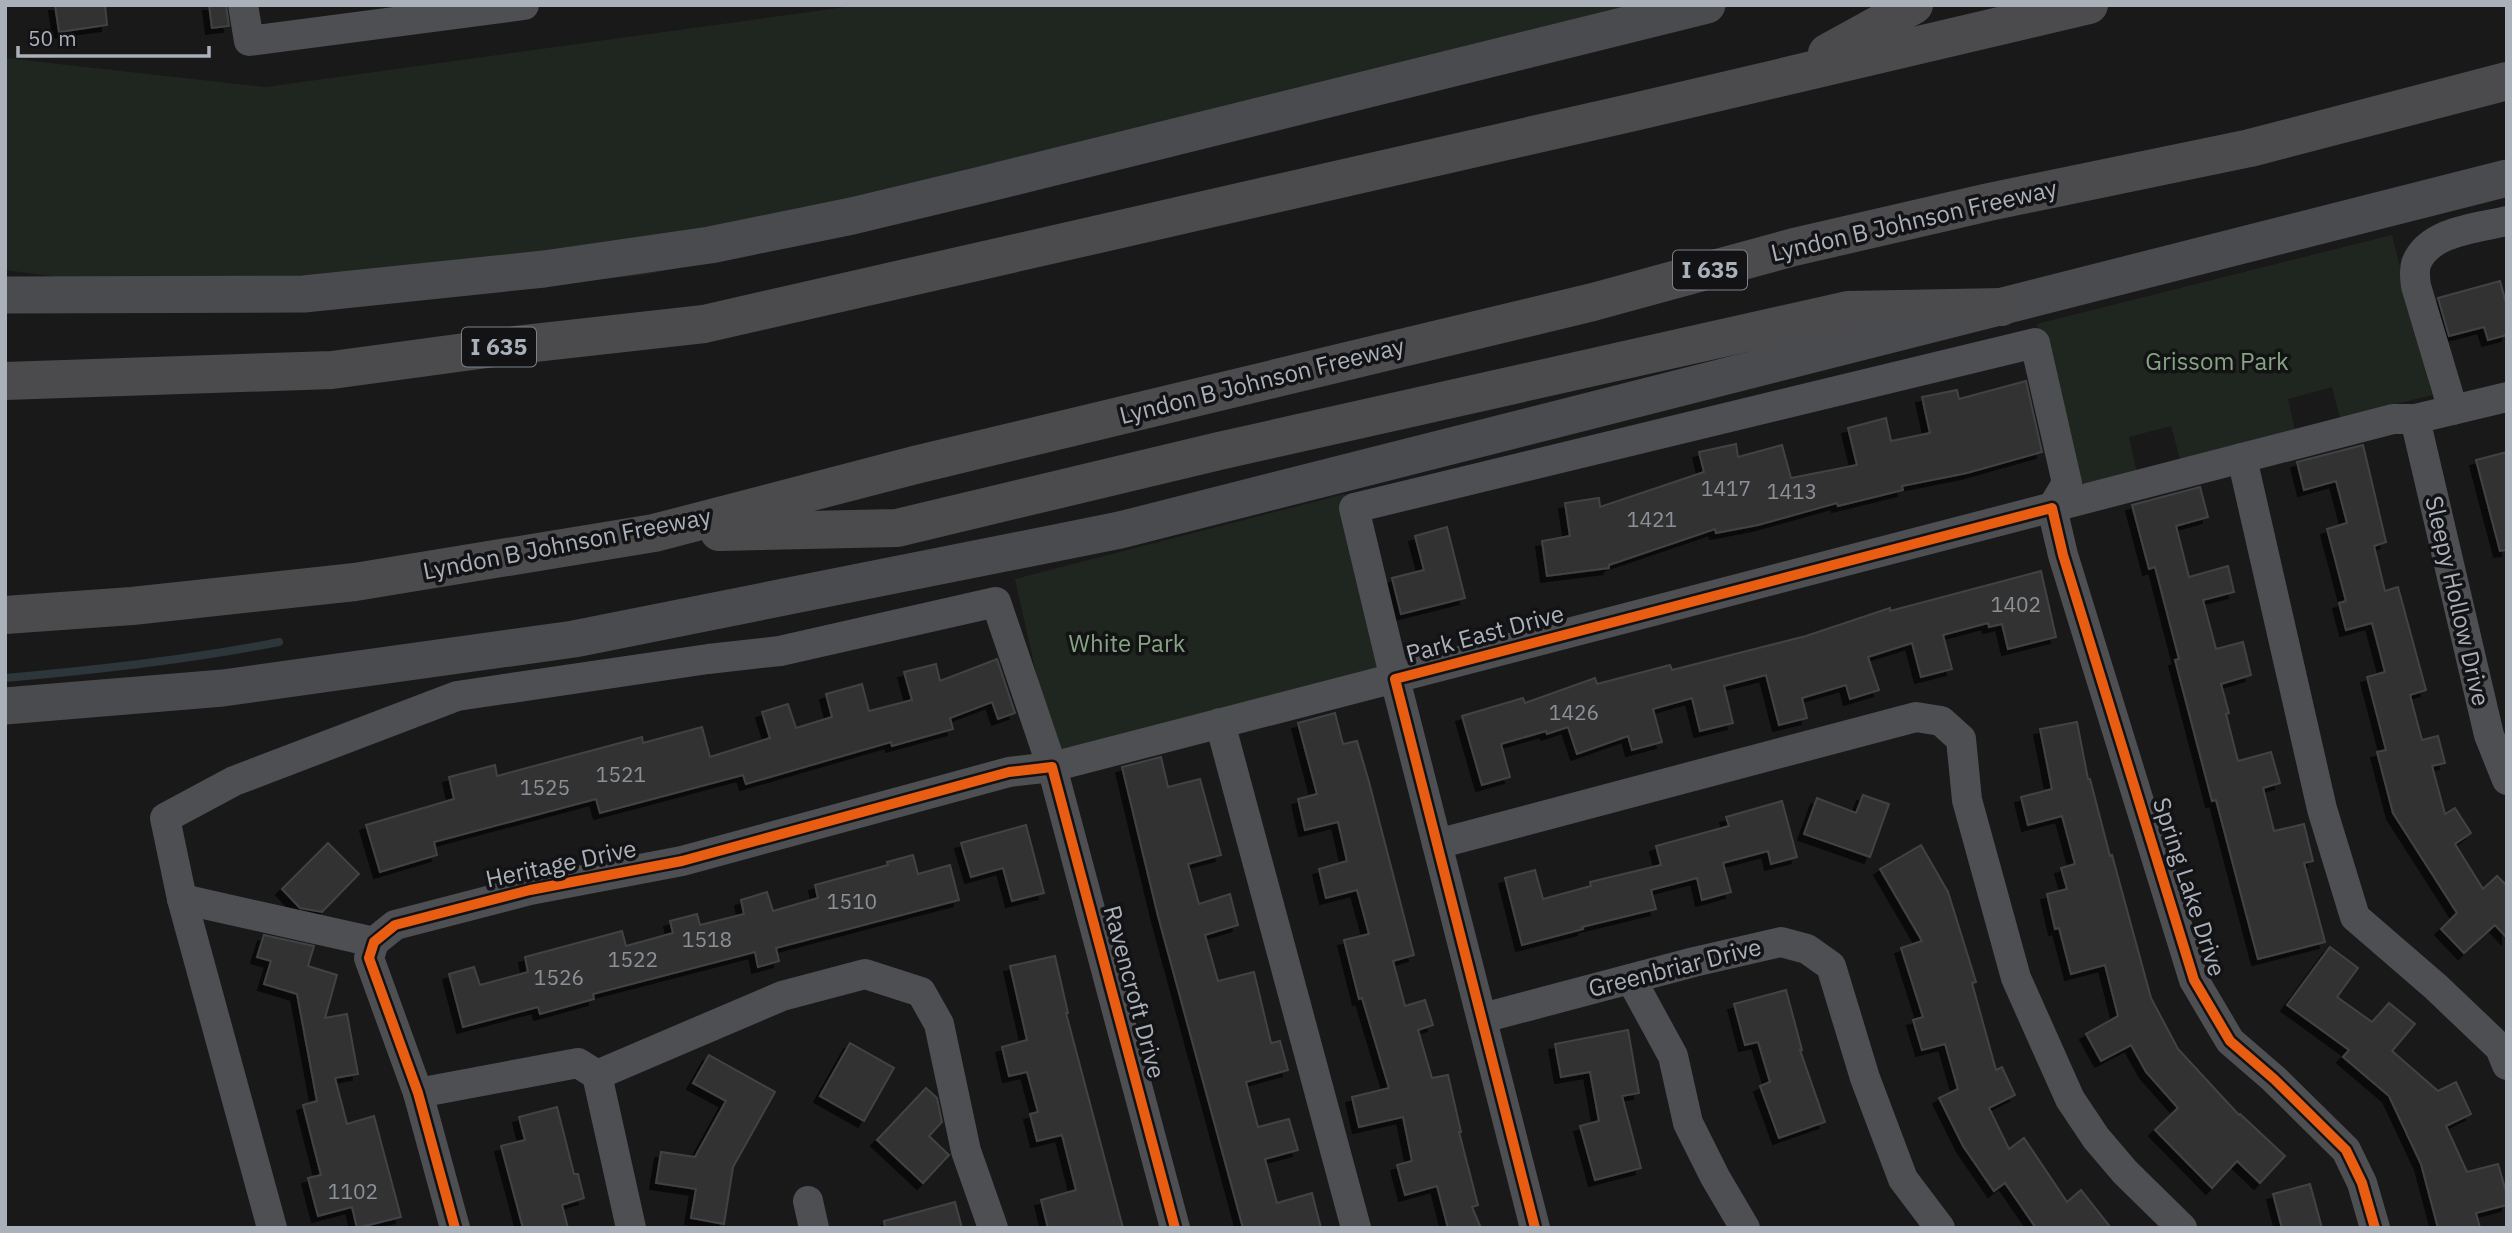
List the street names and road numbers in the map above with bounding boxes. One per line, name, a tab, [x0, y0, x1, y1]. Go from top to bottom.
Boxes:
street label: Lyndon B Johnson Freeway	[1768, 172, 2060, 269]
road number: I 635	[1673, 250, 1747, 290]
road number: I 635	[462, 328, 536, 366]
street label: Lyndon B Johnson Freeway	[1116, 329, 1408, 431]
street label: Sleepy Hollow Drive	[2418, 493, 2498, 709]
street label: Lyndon B Johnson Freeway	[420, 499, 714, 587]
street label: Park East Drive	[1402, 597, 1567, 670]
street label: Spring Lake Drive	[2146, 793, 2234, 980]
street label: Heritage Drive	[483, 831, 639, 895]
street label: Ravencroft Drive	[1097, 902, 1173, 1082]
street label: Greenbriar Drive	[1585, 930, 1765, 1004]

